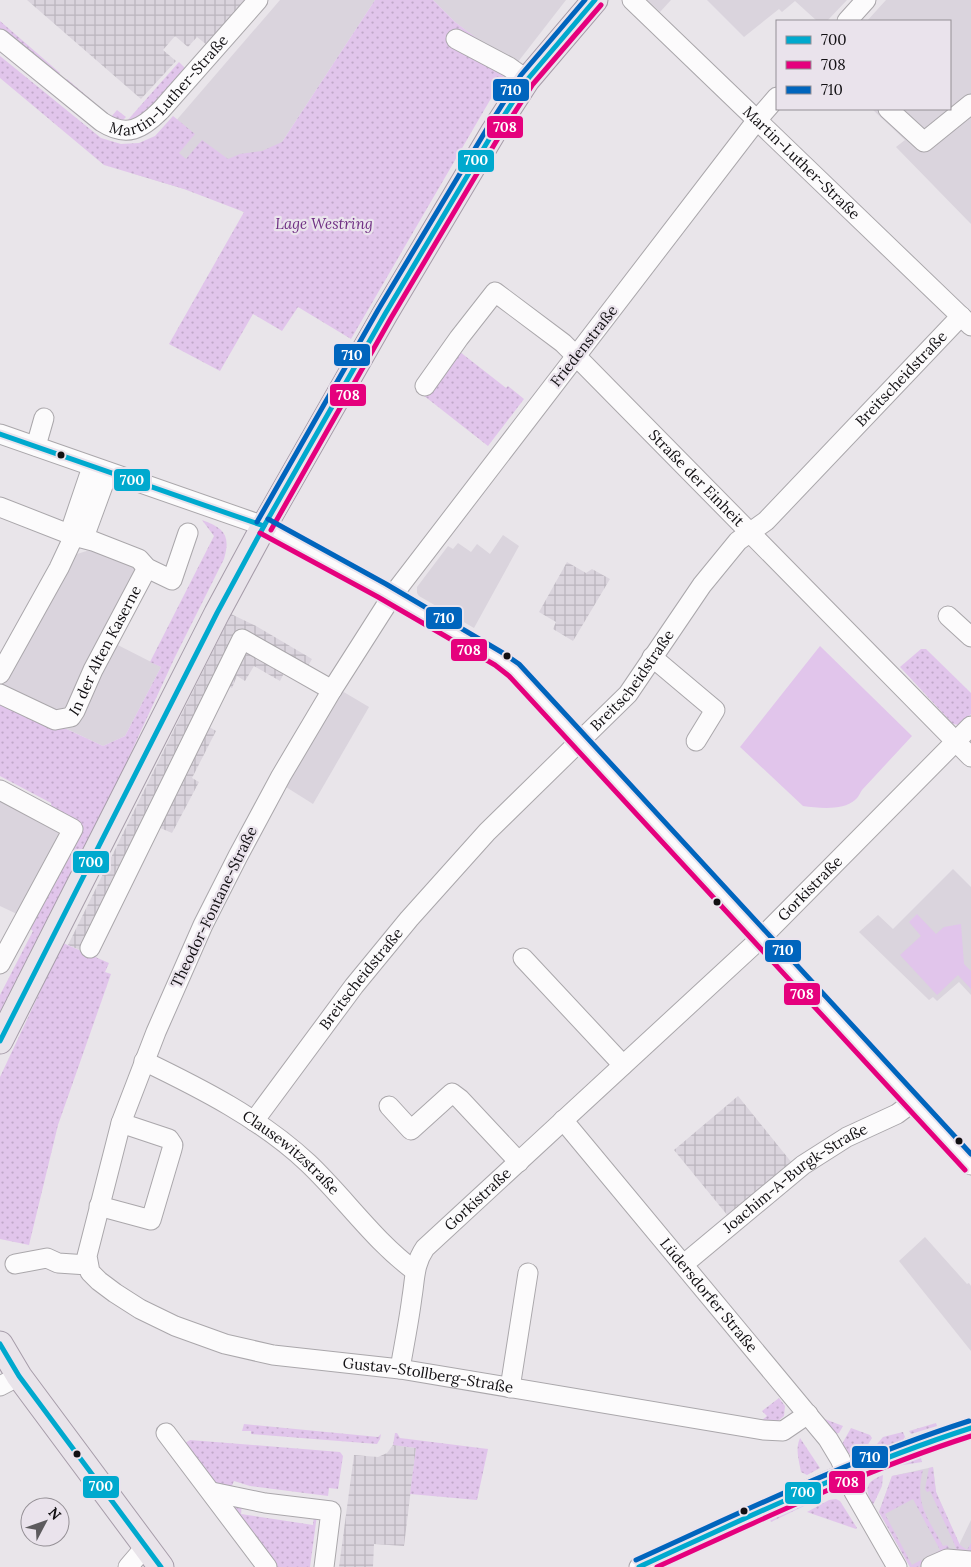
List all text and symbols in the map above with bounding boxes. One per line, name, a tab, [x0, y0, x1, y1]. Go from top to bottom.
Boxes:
legend	[776, 20, 951, 110]
text: 700	[821, 30, 847, 49]
street label: Martin-Luther-Straße	[107, 31, 232, 139]
text: 708	[821, 55, 846, 74]
line badge: 710	[492, 78, 530, 102]
text: 710	[821, 80, 843, 99]
text: 710	[500, 81, 522, 99]
street label: Martin-Luther-Straße	[739, 102, 864, 223]
line badge: 708	[486, 115, 524, 139]
text: 708	[493, 118, 517, 136]
line badge: 700	[457, 149, 495, 173]
text: 700	[464, 151, 488, 169]
park label: Lage Westring	[275, 214, 373, 233]
street label: Friedenstraße	[546, 301, 621, 390]
street label: Breitscheidstraße	[851, 327, 951, 430]
line badge: 710	[333, 343, 371, 367]
text: 710	[341, 346, 363, 364]
line badge: 708	[329, 383, 367, 407]
text: 708	[336, 386, 360, 404]
street label: Straße der Einheit	[645, 425, 749, 530]
unlabelled marker	[56, 450, 66, 460]
line badge: 700	[113, 468, 151, 492]
text: 700	[120, 471, 144, 489]
street label: In der Alten Kaserne	[65, 582, 145, 719]
line badge: 710	[425, 606, 463, 630]
text: 710	[433, 609, 455, 627]
street label: Breitscheidstraße	[586, 626, 678, 735]
line badge: 708	[450, 638, 488, 662]
text: 708	[457, 641, 481, 659]
unlabelled marker	[502, 651, 512, 661]
street label: Theodor-Fontane-Straße	[166, 823, 261, 990]
line badge: 700	[72, 850, 110, 874]
street label: Gorkistraße	[773, 852, 846, 925]
text: 700	[79, 853, 103, 871]
unlabelled marker	[712, 897, 722, 907]
street label: Breitscheidstraße	[315, 924, 407, 1033]
line badge: 710	[764, 939, 802, 963]
text: 710	[772, 941, 794, 959]
line badge: 708	[783, 982, 821, 1006]
text: 708	[790, 985, 814, 1003]
street label: Clausewitzstraße	[239, 1106, 344, 1198]
street label: Joachim-A-Burgk-Straße	[718, 1119, 870, 1237]
unlabelled marker	[954, 1136, 964, 1146]
street label: Gorkistraße	[440, 1163, 515, 1235]
street label: Lüdersdorfer Straße	[656, 1234, 762, 1356]
street label: Gustav-Stollberg-Straße	[342, 1353, 515, 1397]
line badge: 710	[851, 1445, 889, 1469]
text: 710	[859, 1448, 881, 1466]
unlabelled marker	[72, 1449, 82, 1459]
line badge: 708	[828, 1470, 866, 1494]
text: 708	[835, 1473, 859, 1491]
line badge: 700	[82, 1475, 120, 1499]
text: 700	[89, 1477, 113, 1495]
line badge: 700	[784, 1481, 822, 1505]
text: 700	[791, 1483, 815, 1501]
north arrow	[20, 1497, 70, 1547]
text: N	[44, 1503, 65, 1524]
unlabelled marker	[739, 1506, 749, 1516]

